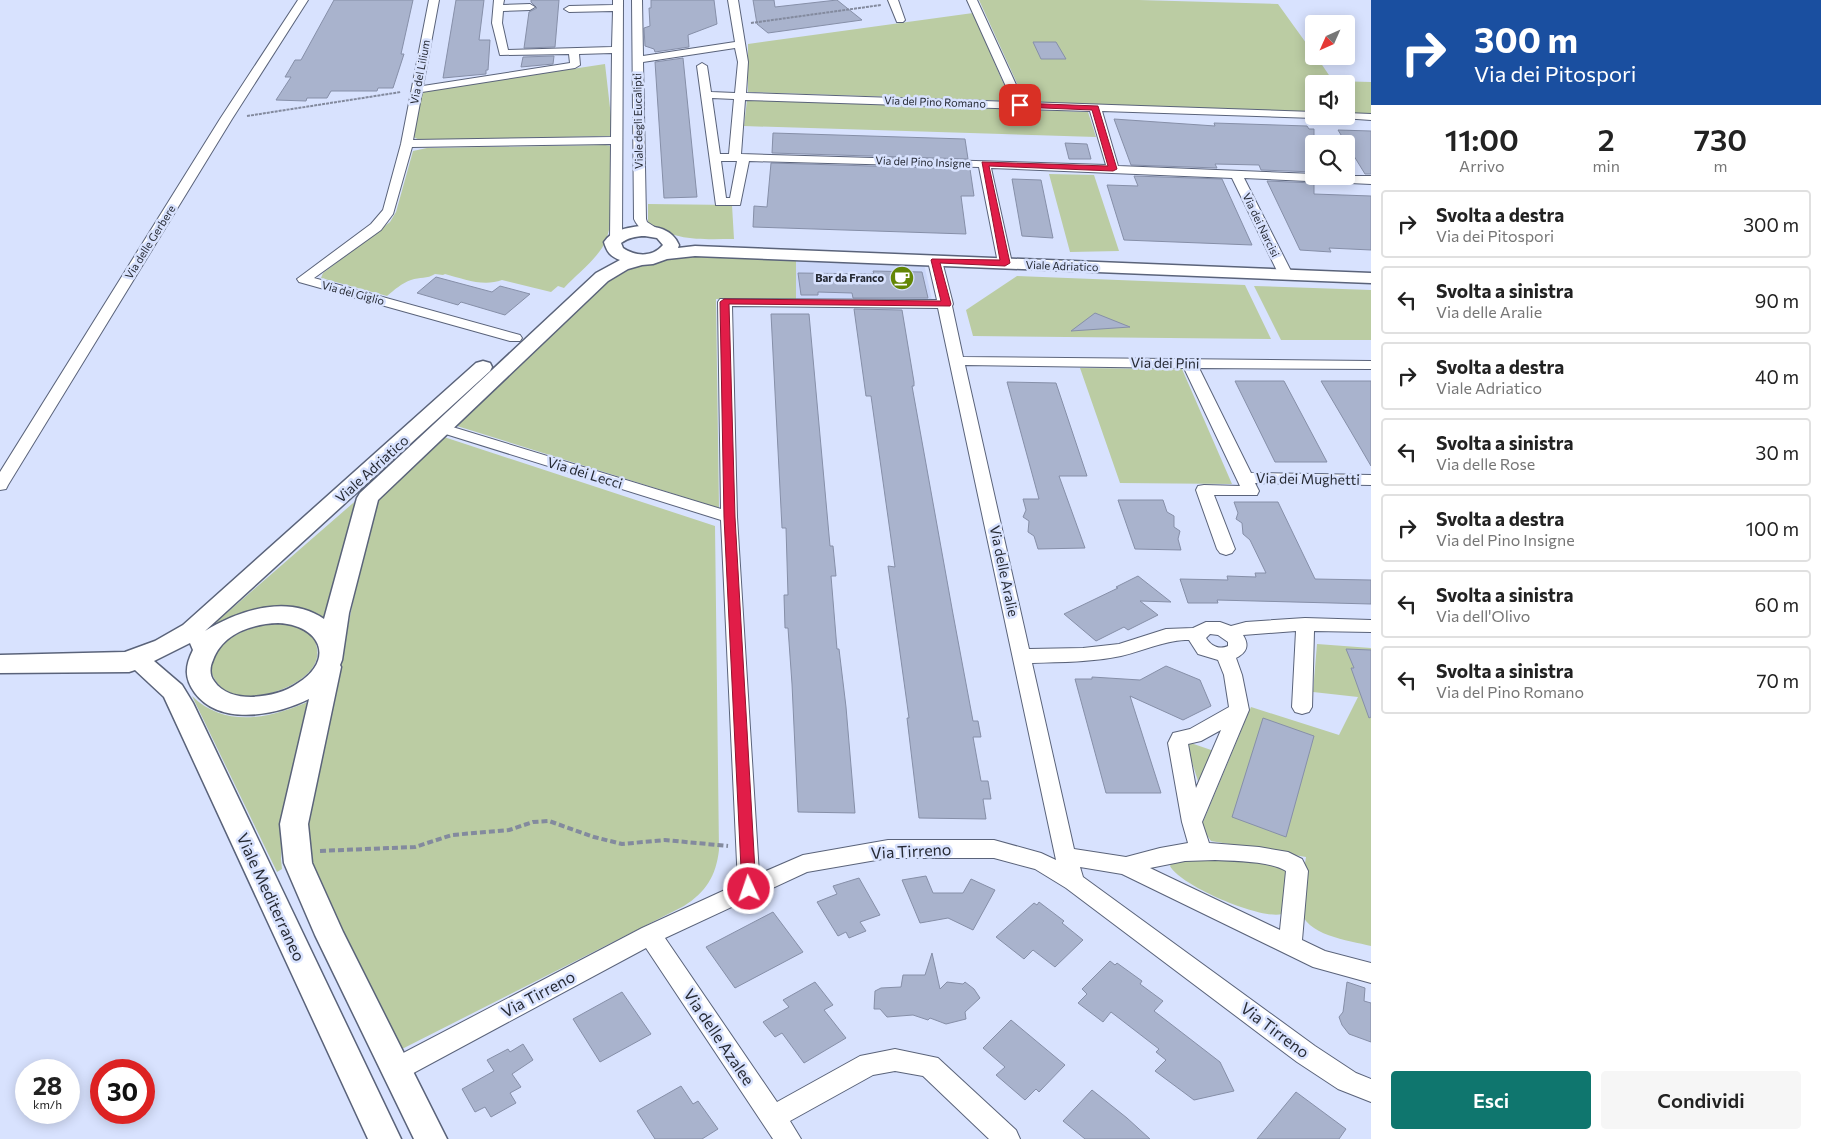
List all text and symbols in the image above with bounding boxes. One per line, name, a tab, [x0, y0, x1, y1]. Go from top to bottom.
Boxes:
north arrow	[1305, 15, 1355, 65]
map controls	[1305, 15, 1355, 185]
text: 300 m	[1474, 17, 1578, 60]
icon: right	[1391, 20, 1456, 85]
street label: Via del Lilium	[407, 38, 432, 105]
text: Via dei Pitospori	[1474, 60, 1637, 87]
street label: Viale degli Eucalipti	[630, 73, 645, 169]
button: sound	[1305, 75, 1355, 125]
pin	[999, 84, 1041, 126]
icon: arrive	[1006, 91, 1034, 119]
street label: Via del Pino Romano	[884, 93, 987, 110]
text: 11:00	[1445, 120, 1519, 157]
text: 2	[1598, 120, 1615, 157]
text: 730	[1694, 120, 1747, 157]
button: search	[1305, 135, 1355, 185]
street label: Via del Pino Insigne	[875, 153, 971, 170]
text: Arrivo	[1459, 156, 1505, 175]
text: min	[1593, 156, 1620, 175]
text: m	[1713, 156, 1727, 175]
street label: Via dei Narcisi	[1240, 191, 1283, 259]
street label: Via delle Gerbere	[122, 202, 178, 281]
text: Svolta a destra	[1436, 203, 1564, 226]
icon: right	[1393, 210, 1421, 238]
text: 300 m	[1743, 213, 1799, 236]
text: Via dei Pitospori	[1436, 226, 1554, 245]
street label: Viale Adriatico	[1025, 258, 1099, 273]
cafe icon: Bar da Franco	[889, 265, 915, 291]
place label: Bar da Franco	[815, 271, 884, 284]
street label: Via del Giglio	[320, 278, 386, 307]
text: Svolta a sinistra	[1436, 279, 1574, 302]
icon: left	[1393, 286, 1421, 314]
text: 90 m	[1755, 289, 1799, 312]
text: Via delle Aralie	[1436, 302, 1542, 321]
street label: Via dei Pini	[1130, 353, 1200, 372]
text: Svolta a destra	[1436, 355, 1564, 378]
icon: right	[1393, 362, 1421, 390]
text: 40 m	[1755, 365, 1799, 388]
text: Viale Adriatico	[1436, 378, 1542, 397]
street label: Viale Adriatico	[332, 431, 412, 506]
text: Svolta a sinistra	[1436, 431, 1574, 454]
icon: left	[1393, 438, 1421, 466]
text: 30 m	[1756, 441, 1799, 464]
street label: Via dei Lecci	[545, 453, 625, 492]
text: Via delle Rose	[1436, 454, 1535, 473]
street label: Via dei Mughetti	[1256, 469, 1360, 488]
text: Svolta a destra	[1436, 507, 1564, 530]
icon: right	[1393, 514, 1421, 542]
text: 100 m	[1746, 517, 1799, 540]
street label: Via delle Aralie	[987, 524, 1022, 618]
text: Via del Pino Insigne	[1436, 530, 1575, 549]
text: Svolta a sinistra	[1436, 583, 1574, 606]
icon: left	[1393, 590, 1421, 618]
text: 60 m	[1755, 593, 1799, 616]
text: Via dell'Olivo	[1436, 606, 1530, 625]
text: Svolta a sinistra	[1436, 659, 1574, 682]
icon: left	[1393, 666, 1421, 694]
text: 70 m	[1756, 669, 1799, 692]
text: Via del Pino Romano	[1436, 682, 1584, 701]
street label: Viale Mediterraneo	[233, 830, 309, 964]
street label: Via Tirreno	[870, 839, 952, 862]
position arrow	[722, 862, 774, 914]
street label: Via Tirreno	[498, 966, 578, 1021]
street label: Via delle Azalee	[680, 985, 759, 1089]
street label: Via Tirreno	[1237, 998, 1313, 1061]
speed limit sign: 30	[90, 1059, 155, 1124]
text: 28	[33, 1070, 62, 1100]
button: Esci	[1391, 1071, 1591, 1129]
button: Condividi	[1601, 1071, 1801, 1129]
text: km/h	[33, 1097, 62, 1111]

